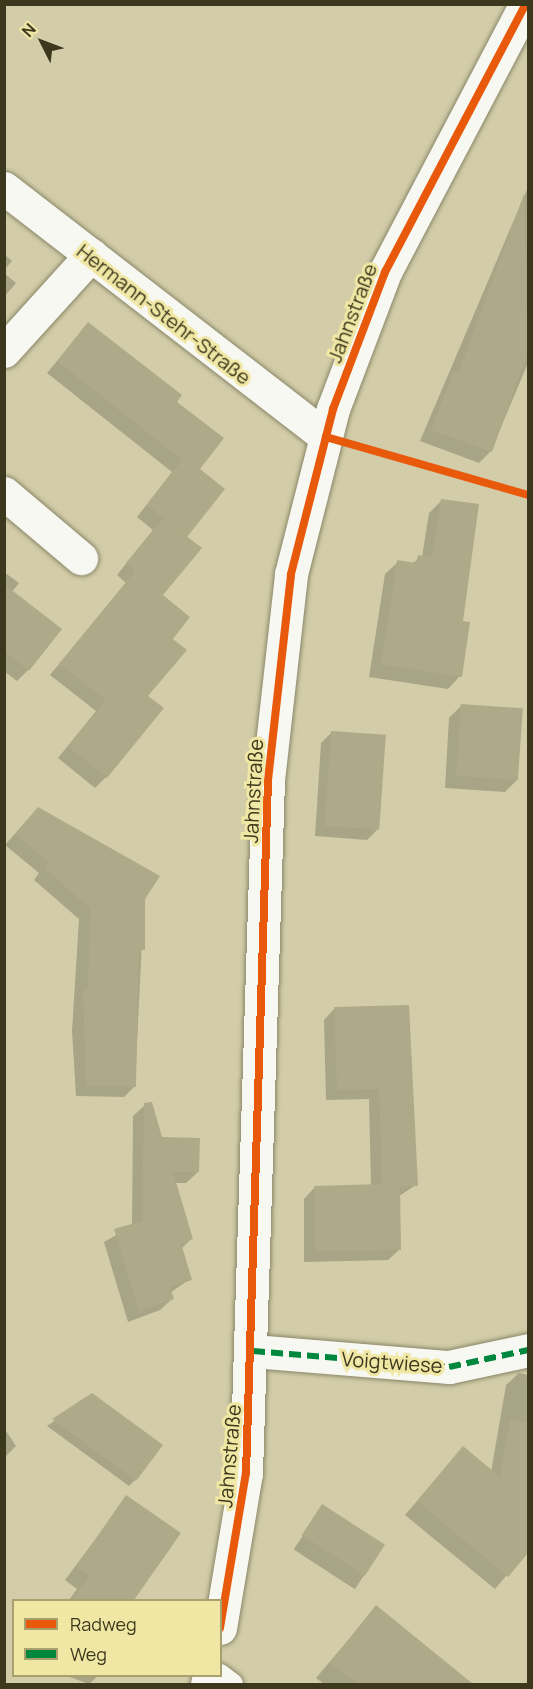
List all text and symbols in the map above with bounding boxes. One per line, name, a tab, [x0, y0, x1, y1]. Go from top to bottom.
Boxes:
north arrow	[12, 12, 72, 72]
text: N	[17, 18, 41, 42]
street label: Hermann-Stehr-Straße	[72, 239, 256, 389]
street label: Jahnstraße	[322, 260, 382, 366]
street label: Jahnstraße	[238, 738, 268, 844]
street label: Voigtwiese	[341, 1347, 443, 1377]
street label: Jahnstraße	[213, 1403, 245, 1509]
legend	[12, 1599, 222, 1677]
text: Radweg	[70, 1612, 137, 1636]
text: Weg	[70, 1642, 107, 1666]

